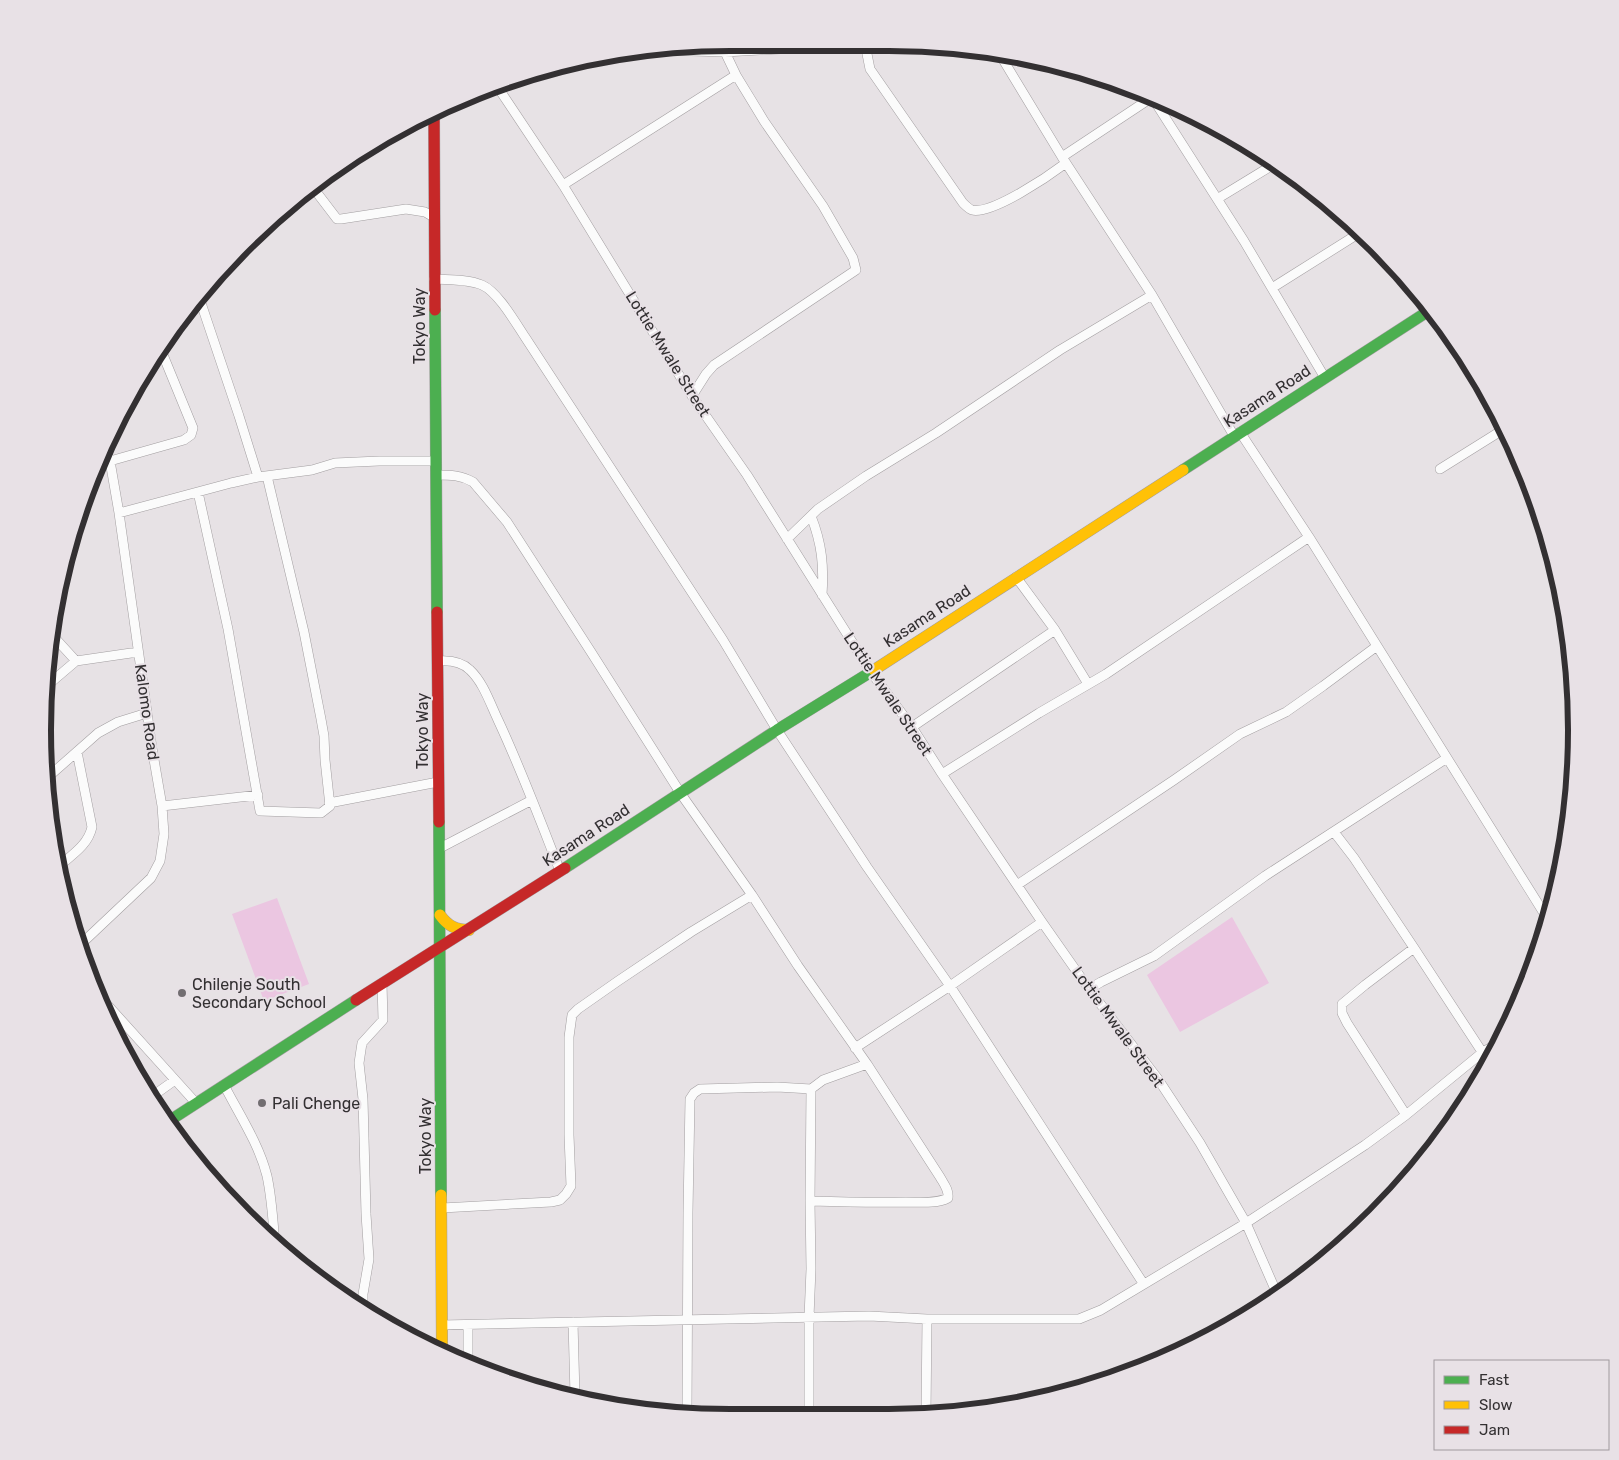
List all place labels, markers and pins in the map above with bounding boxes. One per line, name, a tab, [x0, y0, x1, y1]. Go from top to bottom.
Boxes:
place label: Chilenje South Secondary School	[192, 975, 326, 1012]
marker: Chilenje South Secondary School	[176, 987, 188, 999]
place label: Pali Chenge	[272, 1094, 360, 1113]
marker: Pali Chenge	[256, 1097, 268, 1109]

